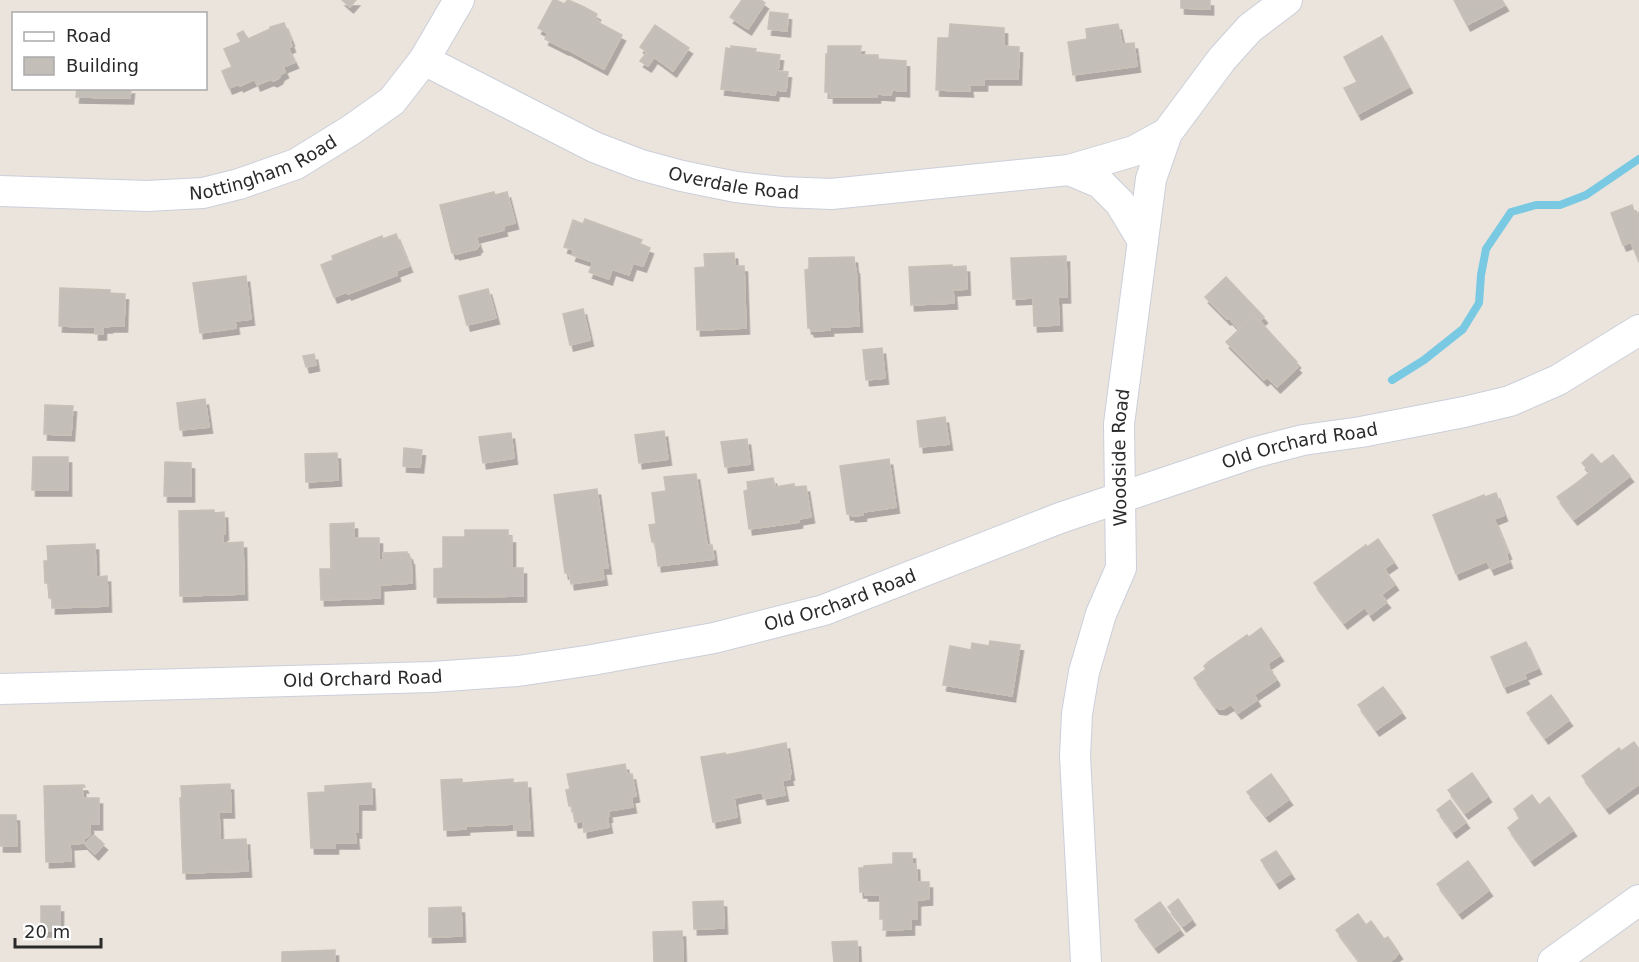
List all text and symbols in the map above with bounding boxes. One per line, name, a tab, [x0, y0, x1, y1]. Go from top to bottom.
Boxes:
legend	[12, 12, 207, 90]
text: Road	[66, 25, 111, 46]
text: Building	[66, 55, 139, 76]
street label: Nottingham Road	[189, 130, 340, 204]
street label: Overdale Road	[666, 162, 800, 203]
street label: Woodside Road	[1108, 387, 1134, 527]
street label: Old Orchard Road	[1219, 418, 1379, 473]
street label: Old Orchard Road	[762, 564, 919, 635]
street label: Old Orchard Road	[283, 665, 443, 691]
scale bar	[15, 911, 100, 949]
text: 20 m	[24, 921, 70, 942]

